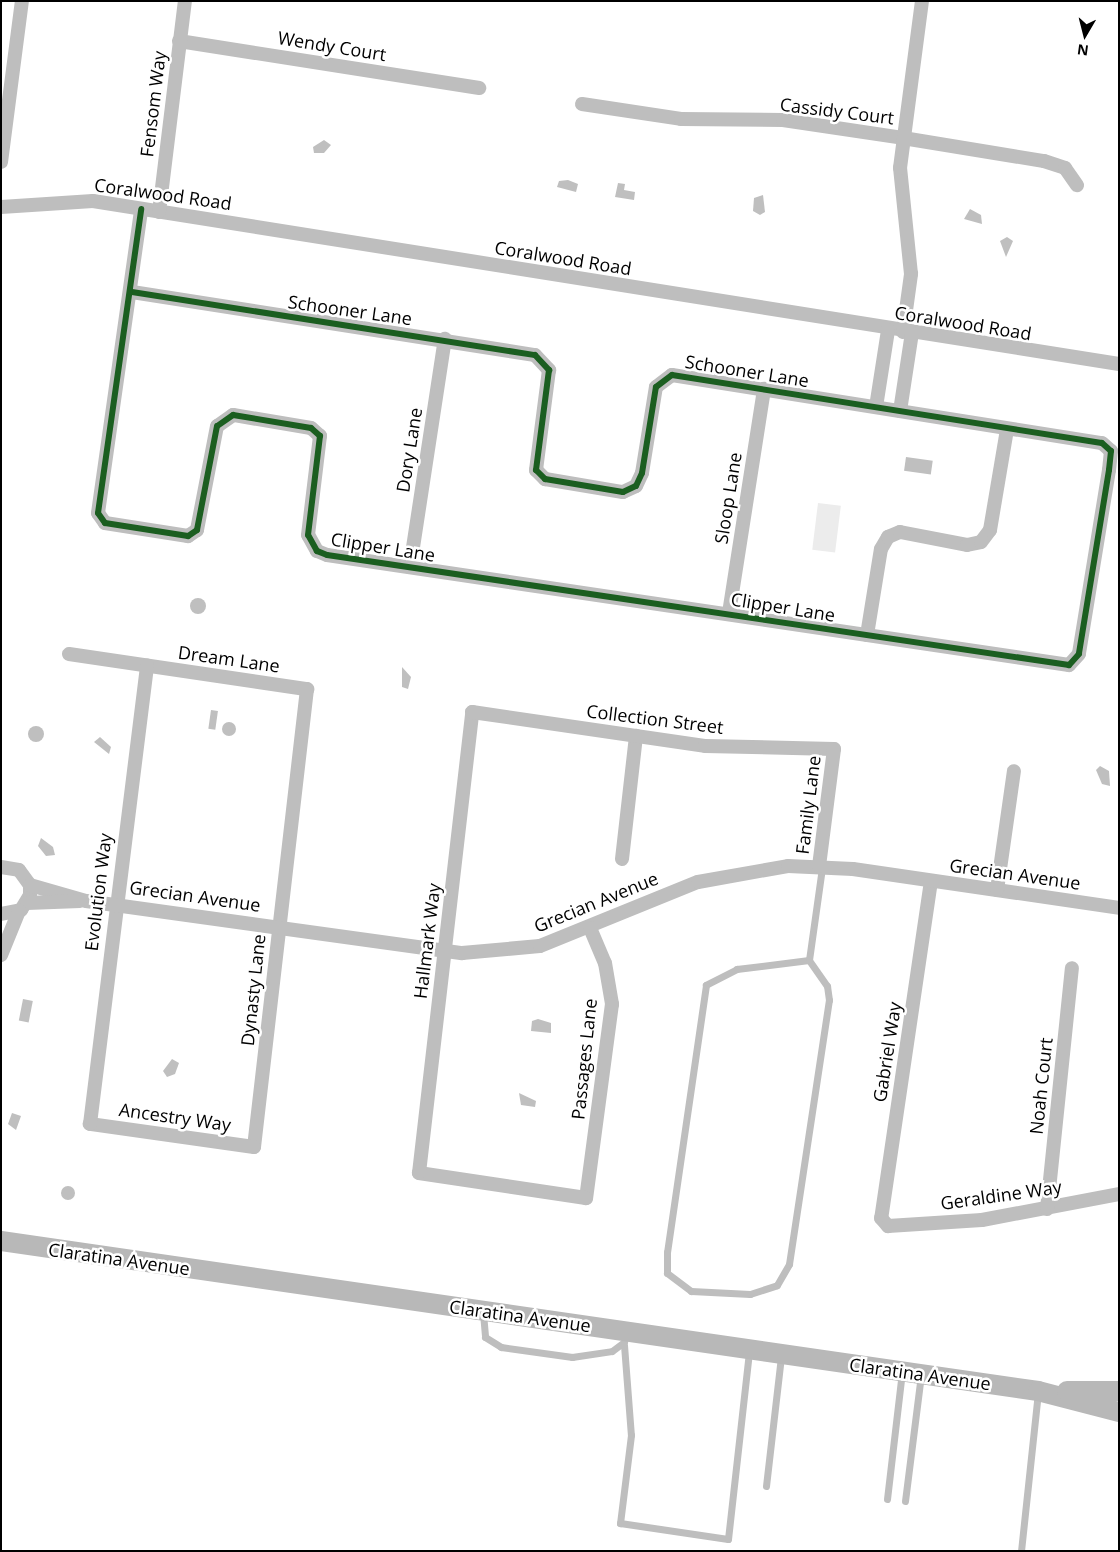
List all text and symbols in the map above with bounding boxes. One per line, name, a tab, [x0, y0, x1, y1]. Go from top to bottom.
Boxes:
north arrow	[1060, 10, 1110, 60]
street label: Wendy Court	[276, 27, 388, 65]
text: N	[1076, 40, 1090, 61]
street label: Fensom Way	[136, 50, 170, 158]
street label: Cassidy Court	[779, 93, 895, 129]
street label: Coralwood Road	[93, 174, 233, 214]
street label: Coralwood Road	[493, 237, 633, 279]
street label: Schooner Lane	[287, 291, 413, 329]
street label: Coralwood Road	[893, 302, 1033, 344]
street label: Schooner Lane	[684, 351, 810, 391]
street label: Dory Lane	[392, 406, 426, 494]
street label: Sloop Lane	[710, 451, 746, 545]
street label: Clipper Lane	[329, 528, 437, 566]
street label: Clipper Lane	[729, 588, 837, 626]
street label: Dream Lane	[177, 641, 281, 677]
street label: Collection Street	[585, 700, 725, 738]
street label: Family Lane	[791, 754, 825, 856]
street label: Evolution Way	[80, 832, 116, 952]
street label: Grecian Avenue	[948, 854, 1082, 894]
street label: Grecian Avenue	[531, 867, 661, 937]
street label: Grecian Avenue	[128, 876, 262, 916]
street label: Hallmark Way	[409, 882, 445, 1000]
street label: Dynasty Lane	[236, 933, 270, 1047]
street label: Passages Lane	[567, 997, 601, 1121]
street label: Gabriel Way	[868, 1000, 906, 1104]
street label: Noah Court	[1025, 1037, 1057, 1135]
street label: Ancestry Way	[118, 1098, 232, 1136]
street label: Geraldine Way	[939, 1176, 1063, 1214]
street label: Claratina Avenue	[47, 1238, 191, 1280]
street label: Claratina Avenue	[448, 1295, 592, 1337]
street label: Claratina Avenue	[848, 1353, 992, 1395]

